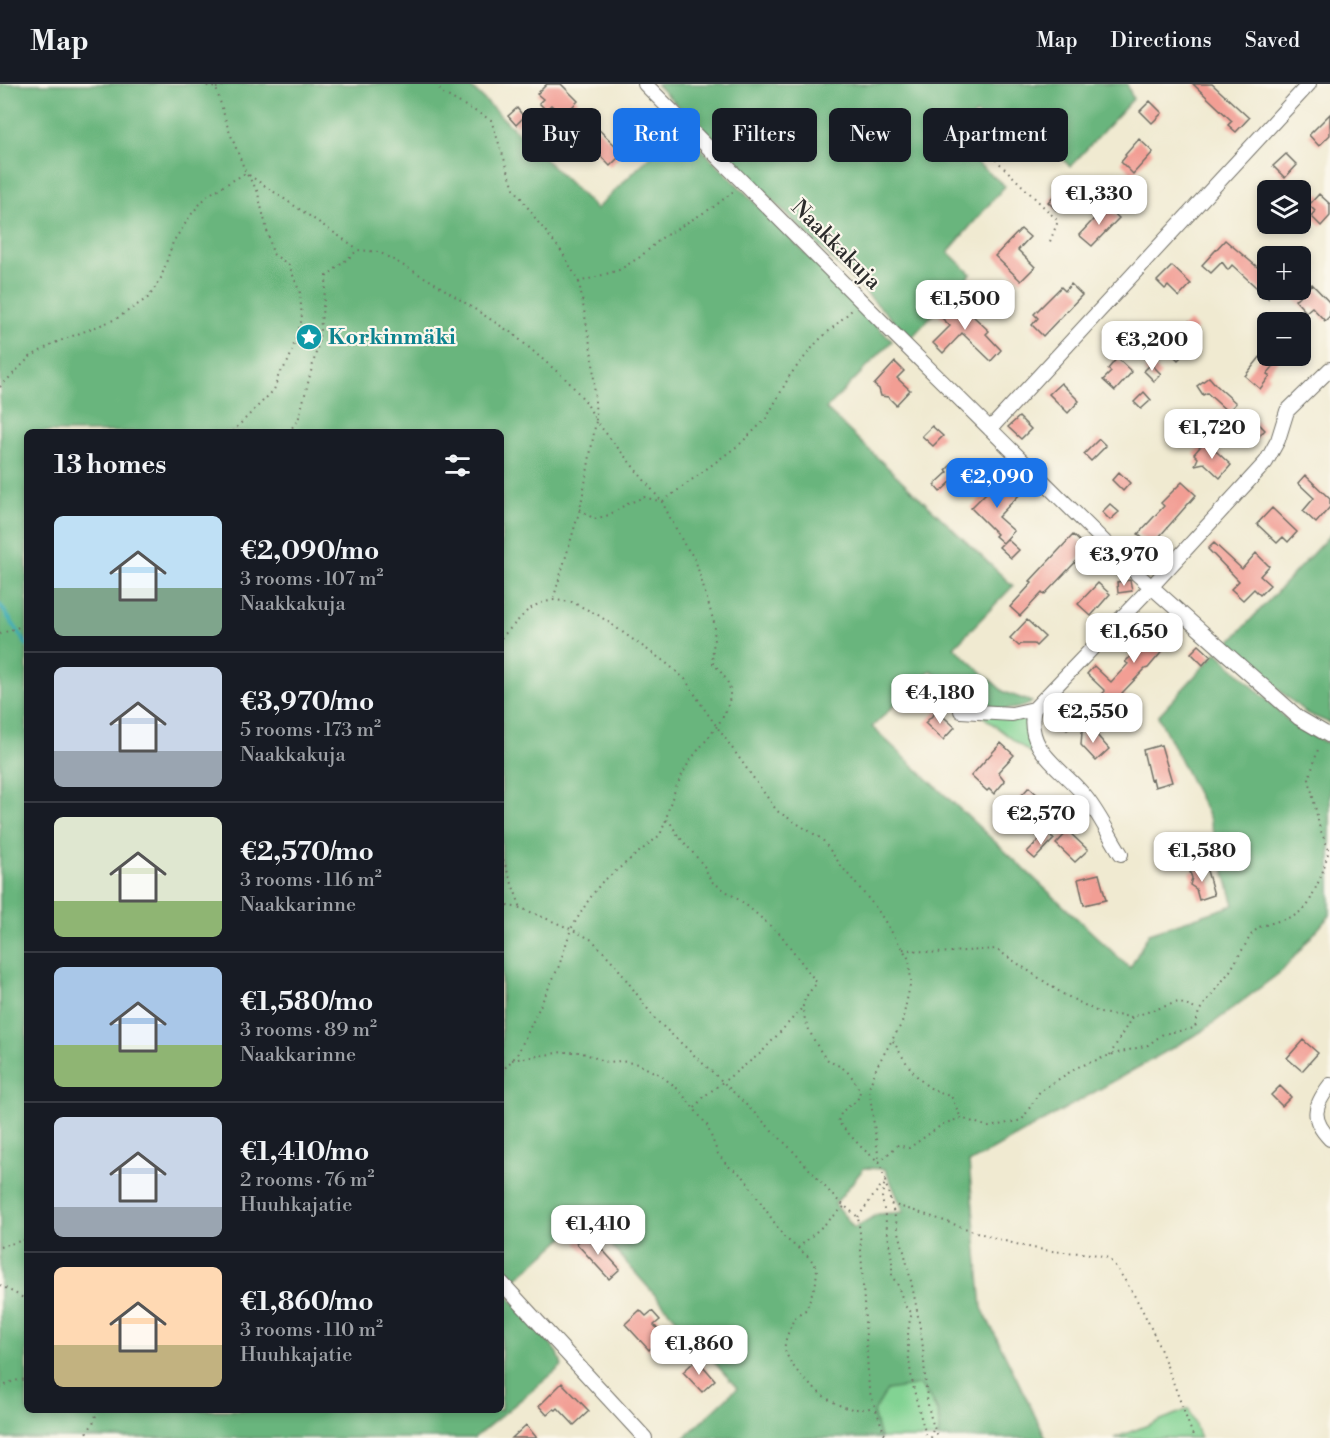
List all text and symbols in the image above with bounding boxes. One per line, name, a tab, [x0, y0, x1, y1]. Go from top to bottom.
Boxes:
text: Map	[30, 24, 89, 59]
text: Map	[1036, 28, 1078, 54]
text: Directions	[1111, 28, 1212, 54]
text: Saved	[1245, 28, 1300, 54]
chip: Buy	[522, 108, 601, 162]
chip: Rent	[613, 108, 700, 162]
chip: Filters	[712, 108, 817, 162]
chip: New	[829, 108, 911, 162]
chip: Apartment	[923, 108, 1068, 162]
pin: €1,330	[1050, 175, 1148, 226]
map controls	[1257, 180, 1311, 366]
button: layers	[1257, 180, 1311, 234]
text: €1,330	[1065, 182, 1133, 207]
street label: Naakkakuja	[785, 194, 887, 296]
button: +	[1257, 246, 1311, 300]
pin: €1,500	[916, 280, 1014, 331]
text: €1,500	[930, 287, 1000, 312]
button: −	[1257, 312, 1311, 366]
pin: €3,200	[1103, 321, 1201, 372]
place icon: Korkinmäki	[294, 322, 324, 352]
place label: Korkinmäki	[328, 324, 456, 351]
text: €3,200	[1116, 328, 1188, 353]
pin: €1,720	[1163, 409, 1261, 460]
text: €1,720	[1178, 416, 1246, 441]
text: 13 homes	[54, 449, 166, 481]
icon: filters	[441, 449, 474, 482]
pin: €2,090	[948, 458, 1046, 509]
text: €2,090	[960, 465, 1034, 490]
text: €2,090/mo	[240, 535, 379, 567]
pin: €3,970	[1075, 536, 1173, 587]
icon: home	[102, 540, 174, 612]
text: €3,970	[1089, 543, 1159, 568]
text: 3 rooms · 107 m²	[240, 567, 384, 592]
text: Naakkakuja	[240, 592, 346, 617]
pin: €1,650	[1085, 613, 1183, 664]
text: €1,650	[1100, 620, 1168, 645]
pin: €4,180	[891, 674, 989, 725]
text: €4,180	[905, 681, 975, 706]
text: €3,970/mo	[240, 686, 374, 718]
icon: home	[102, 691, 174, 763]
pin: €2,550	[1044, 693, 1142, 744]
text: €2,550	[1057, 700, 1129, 725]
text: 5 rooms · 173 m²	[240, 718, 381, 743]
text: Naakkakuja	[240, 743, 346, 768]
pin: €2,570	[992, 795, 1090, 846]
text: €2,570	[1006, 802, 1076, 827]
pin: €1,580	[1153, 832, 1251, 883]
text: €2,570/mo	[240, 836, 374, 868]
text: €1,580	[1168, 839, 1236, 864]
icon: home	[102, 841, 174, 913]
text: 3 rooms · 116 m²	[240, 868, 382, 893]
text: Naakkarinne	[240, 893, 356, 918]
text: €1,580/mo	[240, 986, 373, 1018]
icon: home	[102, 991, 174, 1063]
text: 3 rooms · 89 m²	[240, 1018, 377, 1043]
text: Naakkarinne	[240, 1043, 356, 1068]
text: €1,410/mo	[240, 1136, 369, 1168]
icon: home	[102, 1141, 174, 1213]
text: 2 rooms · 76 m²	[240, 1168, 374, 1193]
text: Huuhkajatie	[240, 1193, 352, 1218]
pin: €1,410	[549, 1205, 647, 1256]
text: €1,410	[565, 1212, 631, 1237]
text: €1,860/mo	[240, 1286, 373, 1318]
icon: home	[102, 1291, 174, 1363]
text: 3 rooms · 110 m²	[240, 1318, 383, 1343]
pin: €1,860	[650, 1325, 748, 1376]
text: €1,860	[665, 1332, 733, 1357]
text: Huuhkajatie	[240, 1343, 352, 1368]

